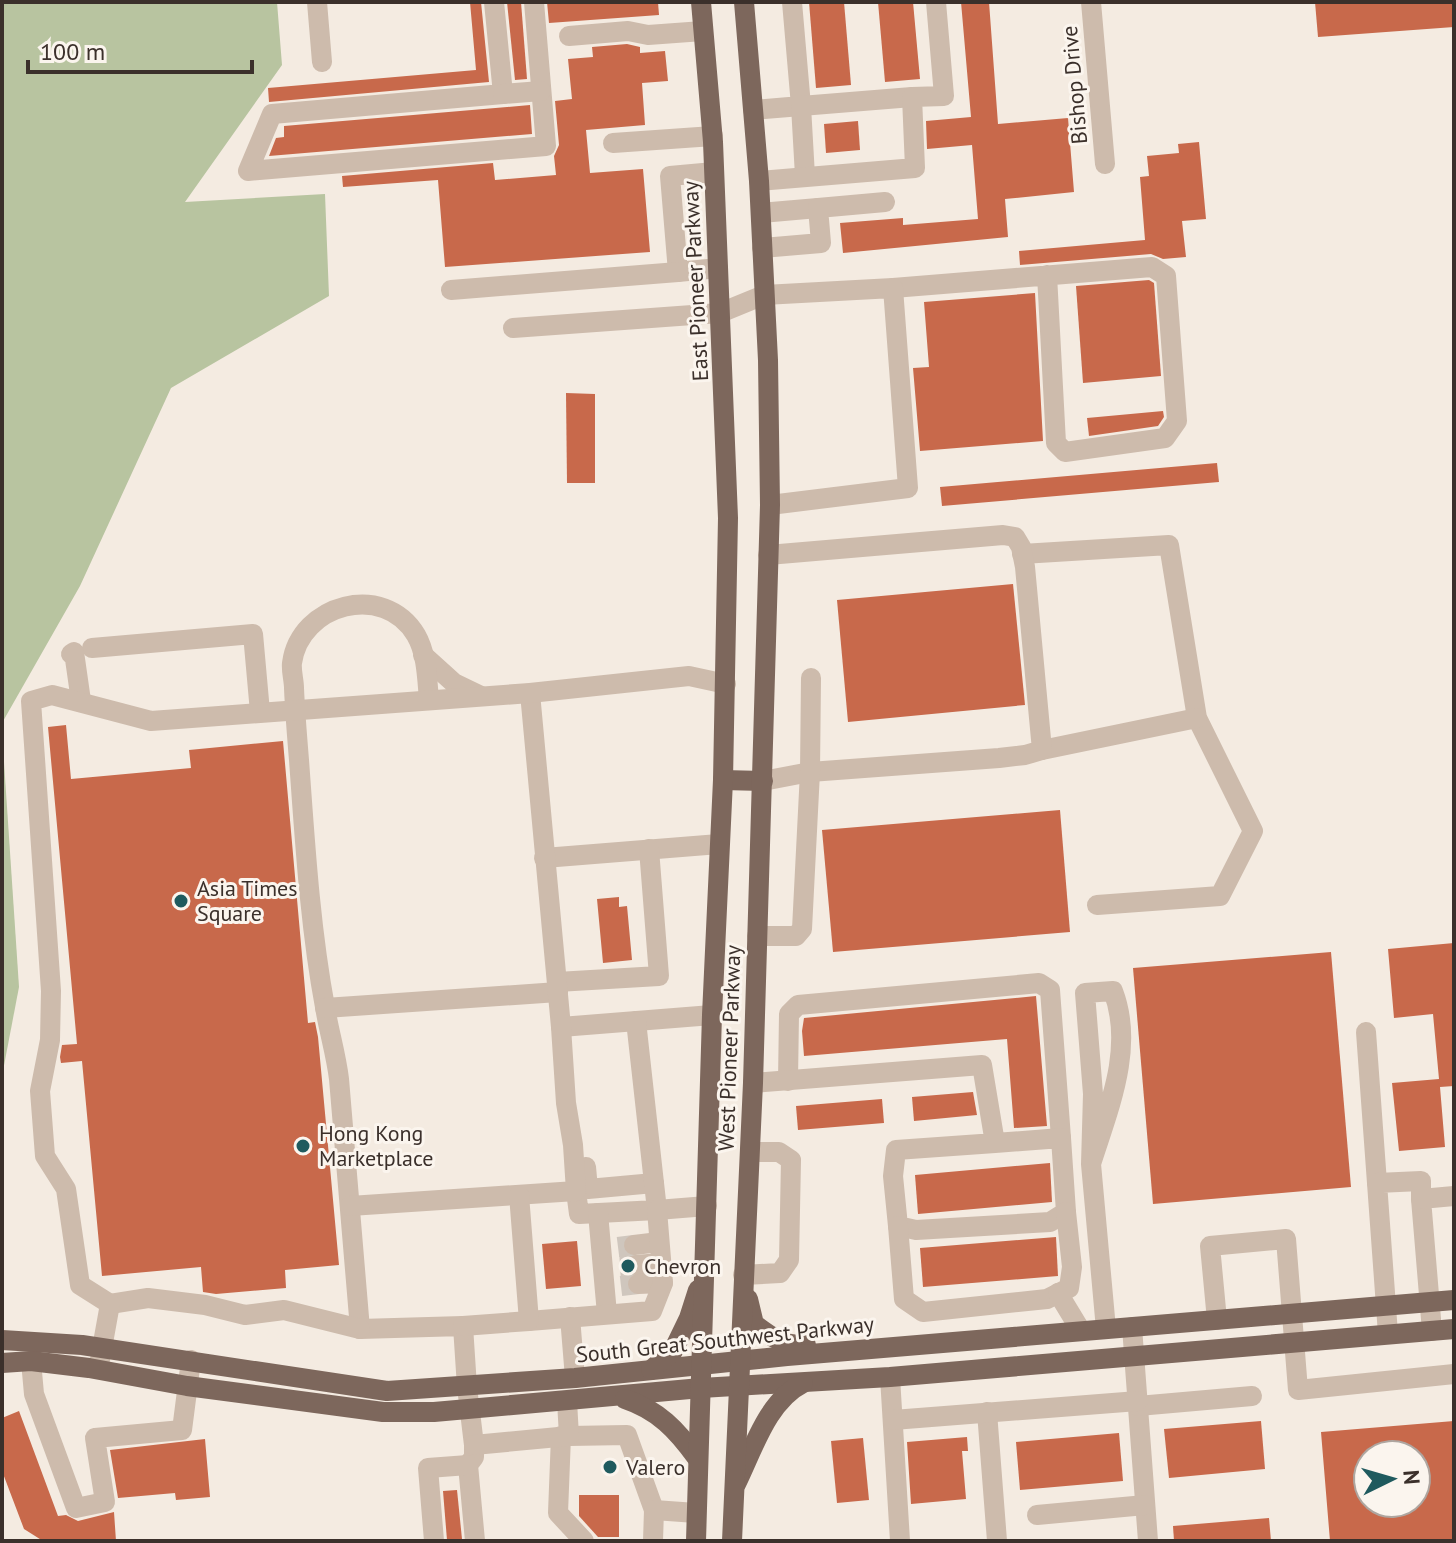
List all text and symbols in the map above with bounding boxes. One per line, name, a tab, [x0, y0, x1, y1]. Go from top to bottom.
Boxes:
scale bar	[28, 24, 252, 74]
street label: Bishop Drive	[1055, 25, 1093, 145]
text: 100 m	[40, 36, 105, 67]
street label: East Pioneer Parkway	[676, 179, 714, 382]
place label: Asia Times Square	[197, 874, 298, 927]
marker: Asia Times Square	[172, 892, 190, 910]
street label: West Pioneer Parkway	[711, 944, 747, 1152]
place label: Hong Kong Marketplace	[319, 1119, 434, 1172]
marker: Hong Kong Marketplace	[294, 1137, 312, 1155]
place label: Chevron	[644, 1252, 721, 1280]
marker: Chevron	[619, 1257, 637, 1275]
street label: South Great Southwest Parkway	[575, 1309, 876, 1369]
north arrow	[1352, 1439, 1432, 1519]
place label: Valero	[625, 1453, 685, 1481]
marker: Valero	[601, 1458, 619, 1476]
text: N	[1397, 1469, 1427, 1486]

